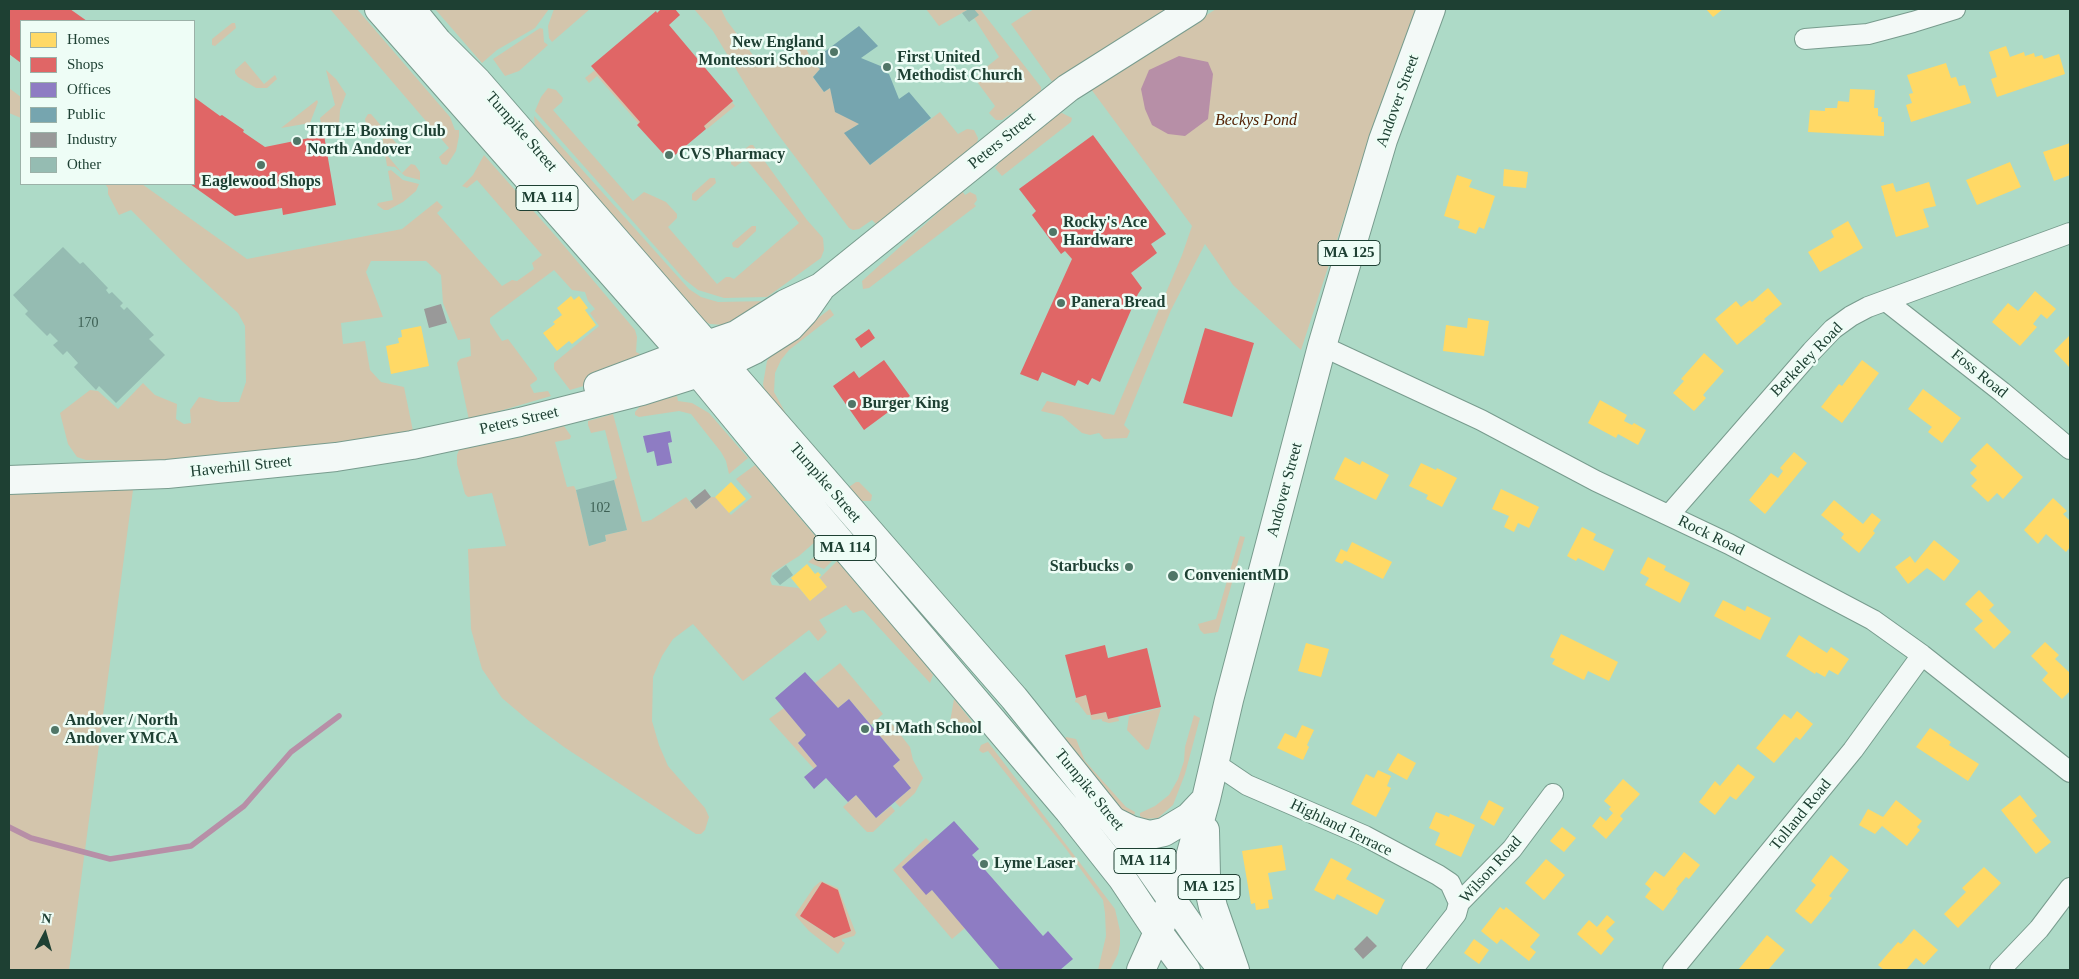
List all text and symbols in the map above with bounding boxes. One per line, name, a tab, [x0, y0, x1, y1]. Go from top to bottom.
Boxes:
legend	[20, 20, 195, 185]
text: Homes	[67, 31, 110, 47]
place label: New England Montessori School	[698, 33, 824, 71]
marker: New England Montessori School	[828, 46, 840, 58]
place label: First United Methodist Church	[897, 48, 1022, 86]
street label: Andover Street	[1372, 52, 1424, 150]
text: Shops	[67, 56, 104, 72]
marker: First United Methodist Church	[881, 61, 893, 73]
text: Offices	[67, 81, 111, 97]
street label: Turnpike Street	[481, 88, 561, 176]
text: Public	[67, 106, 105, 122]
street label: Peters Street	[965, 108, 1039, 174]
park label: Beckys Pond	[1215, 111, 1297, 131]
place label: TITLE Boxing Club North Andover	[307, 122, 446, 160]
text: Industry	[67, 131, 117, 147]
marker: TITLE Boxing Club North Andover	[291, 135, 303, 147]
place label: CVS Pharmacy	[679, 145, 785, 165]
marker: CVS Pharmacy	[663, 149, 675, 161]
text: Other	[67, 156, 101, 172]
marker: Eaglewood Shops	[255, 159, 267, 171]
place label: Eaglewood Shops	[201, 172, 321, 192]
road number: MA 114	[516, 186, 578, 210]
place label: Rocky's Ace Hardware	[1063, 213, 1147, 251]
marker: Rocky's Ace Hardware	[1047, 226, 1059, 238]
road number: MA 125	[1318, 240, 1380, 266]
place label: Panera Bread	[1071, 293, 1165, 313]
marker: Panera Bread	[1055, 297, 1067, 309]
house number: 170	[78, 315, 99, 331]
street label: Berkeley Road	[1767, 319, 1847, 401]
street label: Foss Road	[1947, 345, 2011, 403]
place label: Burger King	[862, 394, 949, 414]
marker: Burger King	[846, 398, 858, 410]
street label: Peters Street	[478, 403, 560, 439]
street label: Turnpike Street	[785, 439, 865, 527]
street label: Andover Street	[1263, 441, 1307, 539]
street label: Haverhill Street	[189, 452, 293, 482]
house number: 102	[590, 500, 610, 516]
street label: Rock Road	[1675, 512, 1747, 560]
road number: MA 114	[814, 536, 876, 560]
place label: Starbucks	[1050, 557, 1119, 577]
marker: Starbucks	[1123, 561, 1135, 573]
place label: ConvenientMD	[1184, 566, 1289, 586]
marker: ConvenientMD	[1166, 569, 1180, 583]
place label: Andover / North Andover YMCA	[65, 711, 178, 749]
place label: PI Math School	[875, 719, 982, 739]
marker: PI Math School	[859, 723, 871, 735]
marker: Andover / North Andover YMCA	[49, 724, 61, 736]
street label: Turnpike Street	[1050, 745, 1128, 835]
street label: Tolland Road	[1766, 775, 1836, 855]
street label: Highland Terrace	[1287, 795, 1395, 861]
street label: Wilson Road	[1456, 833, 1526, 907]
road number: MA 114	[1114, 848, 1176, 874]
place label: Lyme Laser	[994, 854, 1075, 874]
marker: Lyme Laser	[978, 858, 990, 870]
road number: MA 125	[1178, 874, 1240, 900]
north arrow	[20, 909, 70, 959]
text: N	[41, 911, 52, 927]

